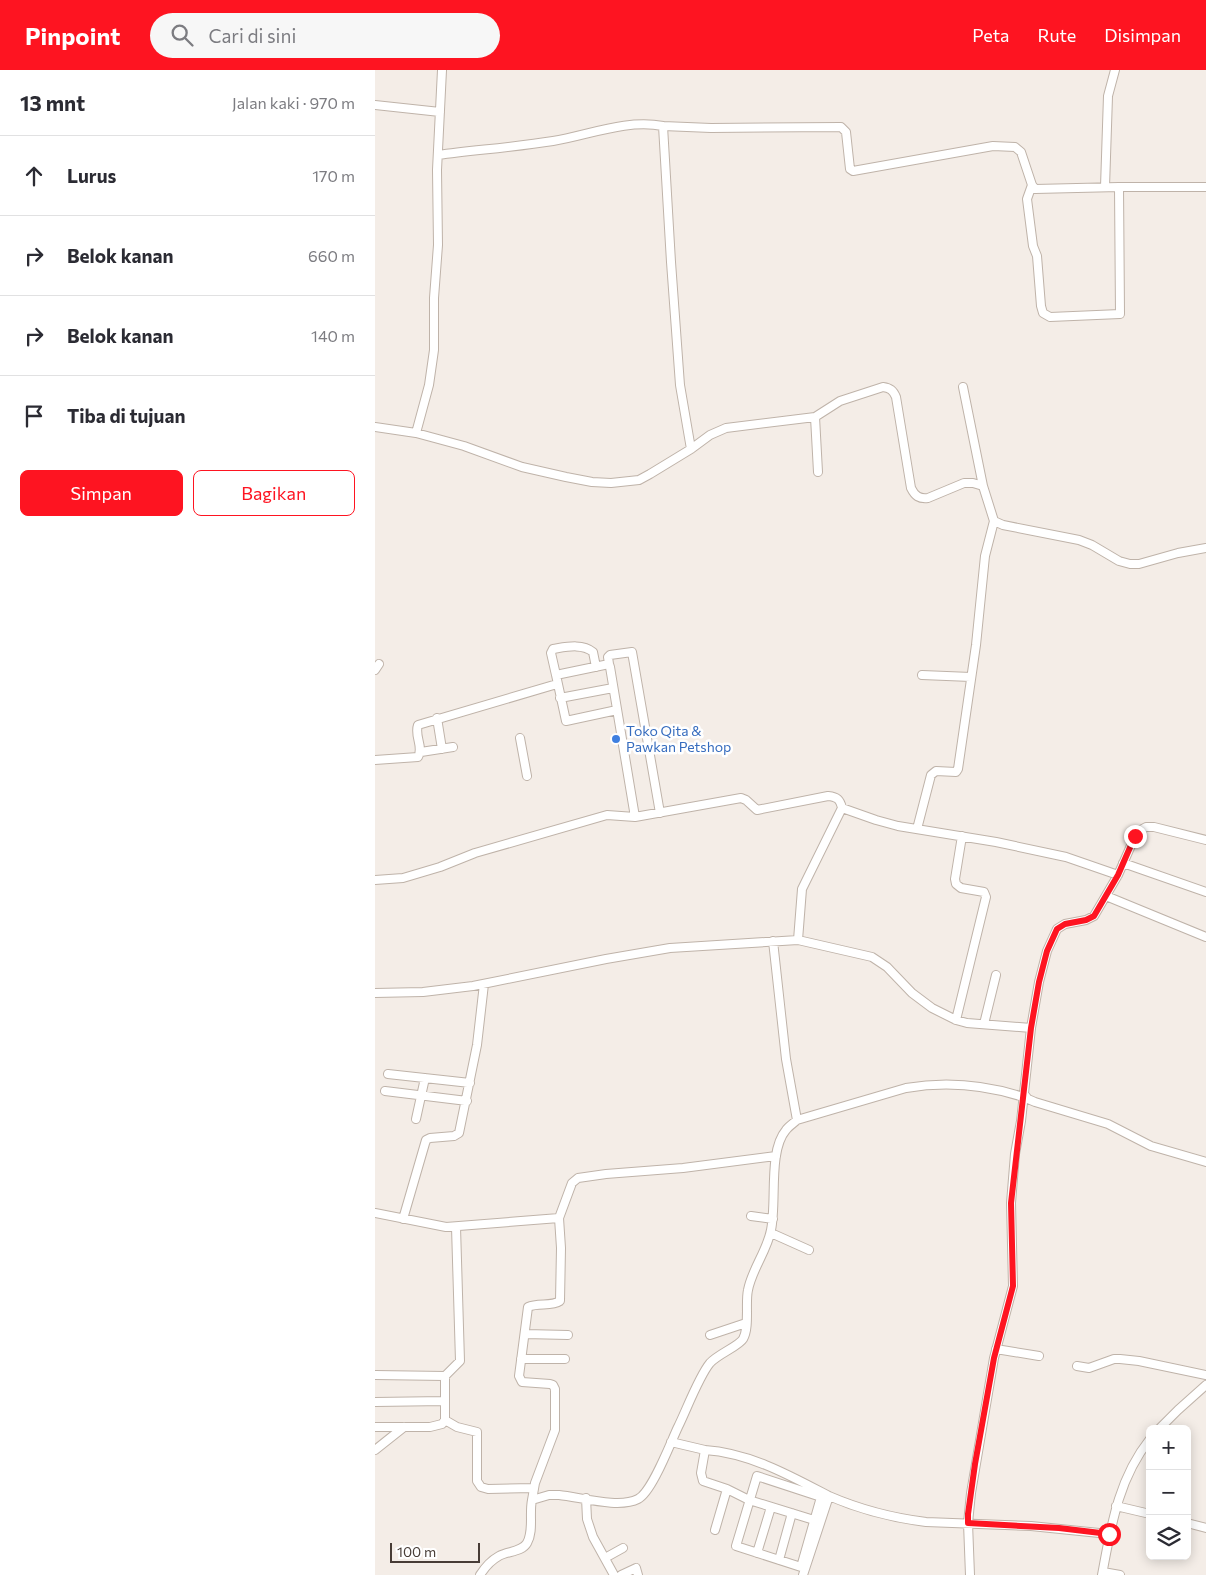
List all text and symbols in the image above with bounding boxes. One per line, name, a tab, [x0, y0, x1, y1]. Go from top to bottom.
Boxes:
search box	[150, 13, 500, 58]
text: Pinpoint	[25, 21, 120, 50]
icon: search	[168, 21, 196, 49]
text: Cari di sini	[208, 24, 296, 47]
text: Peta	[972, 24, 1009, 46]
text: Rute	[1037, 24, 1076, 46]
text: Disimpan	[1104, 24, 1181, 46]
text: 13 mnt	[20, 90, 85, 115]
text: Jalan kaki · 970 m	[232, 93, 355, 112]
icon: ahead	[20, 162, 48, 190]
text: Lurus	[67, 164, 116, 187]
text: 170 m	[312, 166, 355, 185]
icon: right	[20, 242, 48, 270]
text: Belok kanan	[67, 244, 174, 267]
text: 660 m	[308, 246, 355, 265]
icon: right	[20, 322, 48, 350]
text: Belok kanan	[67, 324, 174, 347]
text: 140 m	[311, 326, 355, 345]
icon: arrive	[20, 402, 48, 430]
text: Tiba di tujuan	[67, 404, 185, 427]
button: Simpan	[20, 470, 183, 516]
button: Bagikan	[193, 470, 355, 516]
place label: Toko Qita & Pawkan Petshop	[626, 722, 731, 755]
marker: Toko Qita & Pawkan Petshop	[610, 733, 622, 745]
route end	[1124, 825, 1147, 848]
map controls	[1146, 1425, 1191, 1560]
button: +	[1146, 1425, 1191, 1470]
button: −	[1146, 1470, 1191, 1515]
button: layers	[1146, 1515, 1191, 1560]
route start	[1098, 1523, 1121, 1546]
scale bar	[390, 1540, 480, 1563]
text: 100 m	[397, 1543, 436, 1560]

